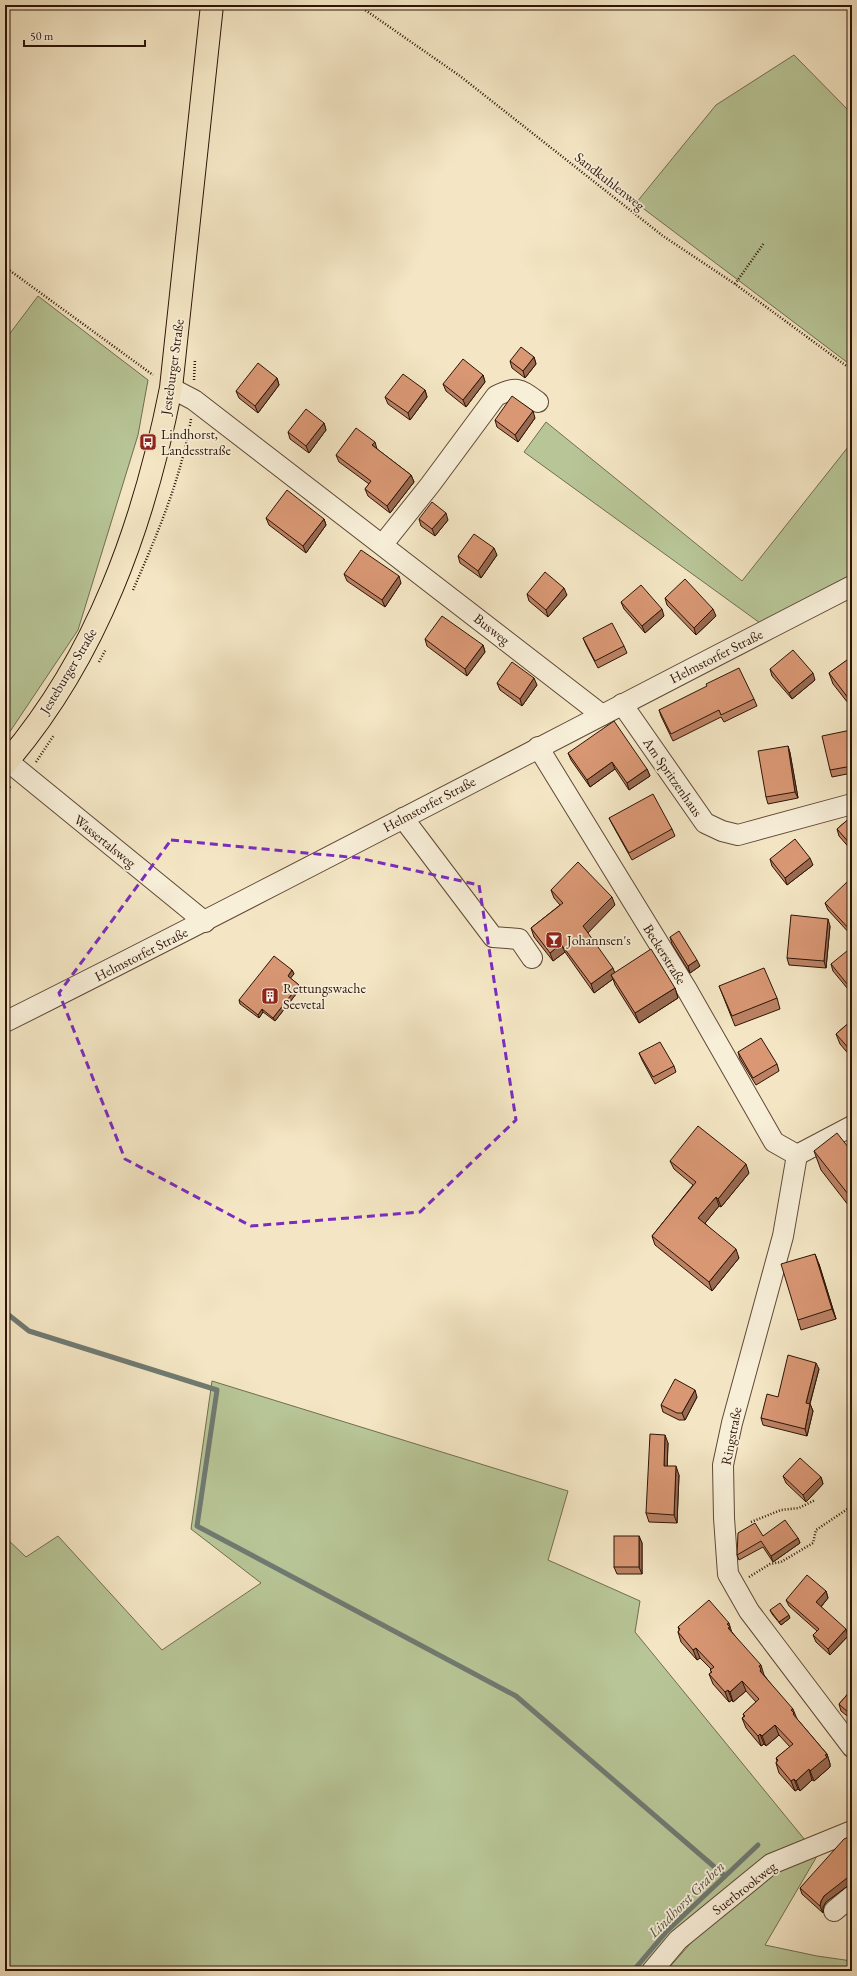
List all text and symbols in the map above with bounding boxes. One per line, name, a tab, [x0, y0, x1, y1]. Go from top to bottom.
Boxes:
scale bar	[24, 22, 145, 48]
text: 50 m	[30, 28, 54, 44]
street label: Sandkuhlenweg	[571, 148, 649, 215]
street label: Jesteburger Straße	[156, 317, 188, 417]
place label: Lindhorst, Landesstraße	[161, 425, 231, 459]
bus stop icon: Lindhorst, Landesstraße	[138, 432, 158, 452]
street label: Busweg	[470, 609, 514, 649]
street label: Jesteburger Straße	[35, 625, 101, 718]
street label: Helmstorfer Straße	[666, 625, 766, 687]
street label: Am Spritzenhaus	[639, 733, 707, 820]
street label: Helmstorfer Straße	[380, 772, 479, 836]
street label: Wassertalsweg	[70, 810, 140, 872]
street label: Beckerstraße	[639, 921, 691, 988]
street label: Helmstorfer Straße	[91, 923, 191, 985]
bar icon: Johannsen's	[544, 930, 564, 950]
place label: Johannsen's	[566, 931, 631, 949]
place label: Rettungswache Seevetal	[283, 979, 366, 1013]
building icon: Rettungswache Seevetal	[260, 986, 280, 1006]
street label: Ringstraße	[717, 1405, 746, 1466]
water label: Lindhorst Graben	[643, 1857, 728, 1942]
street label: Suerbrookweg	[708, 1857, 781, 1919]

